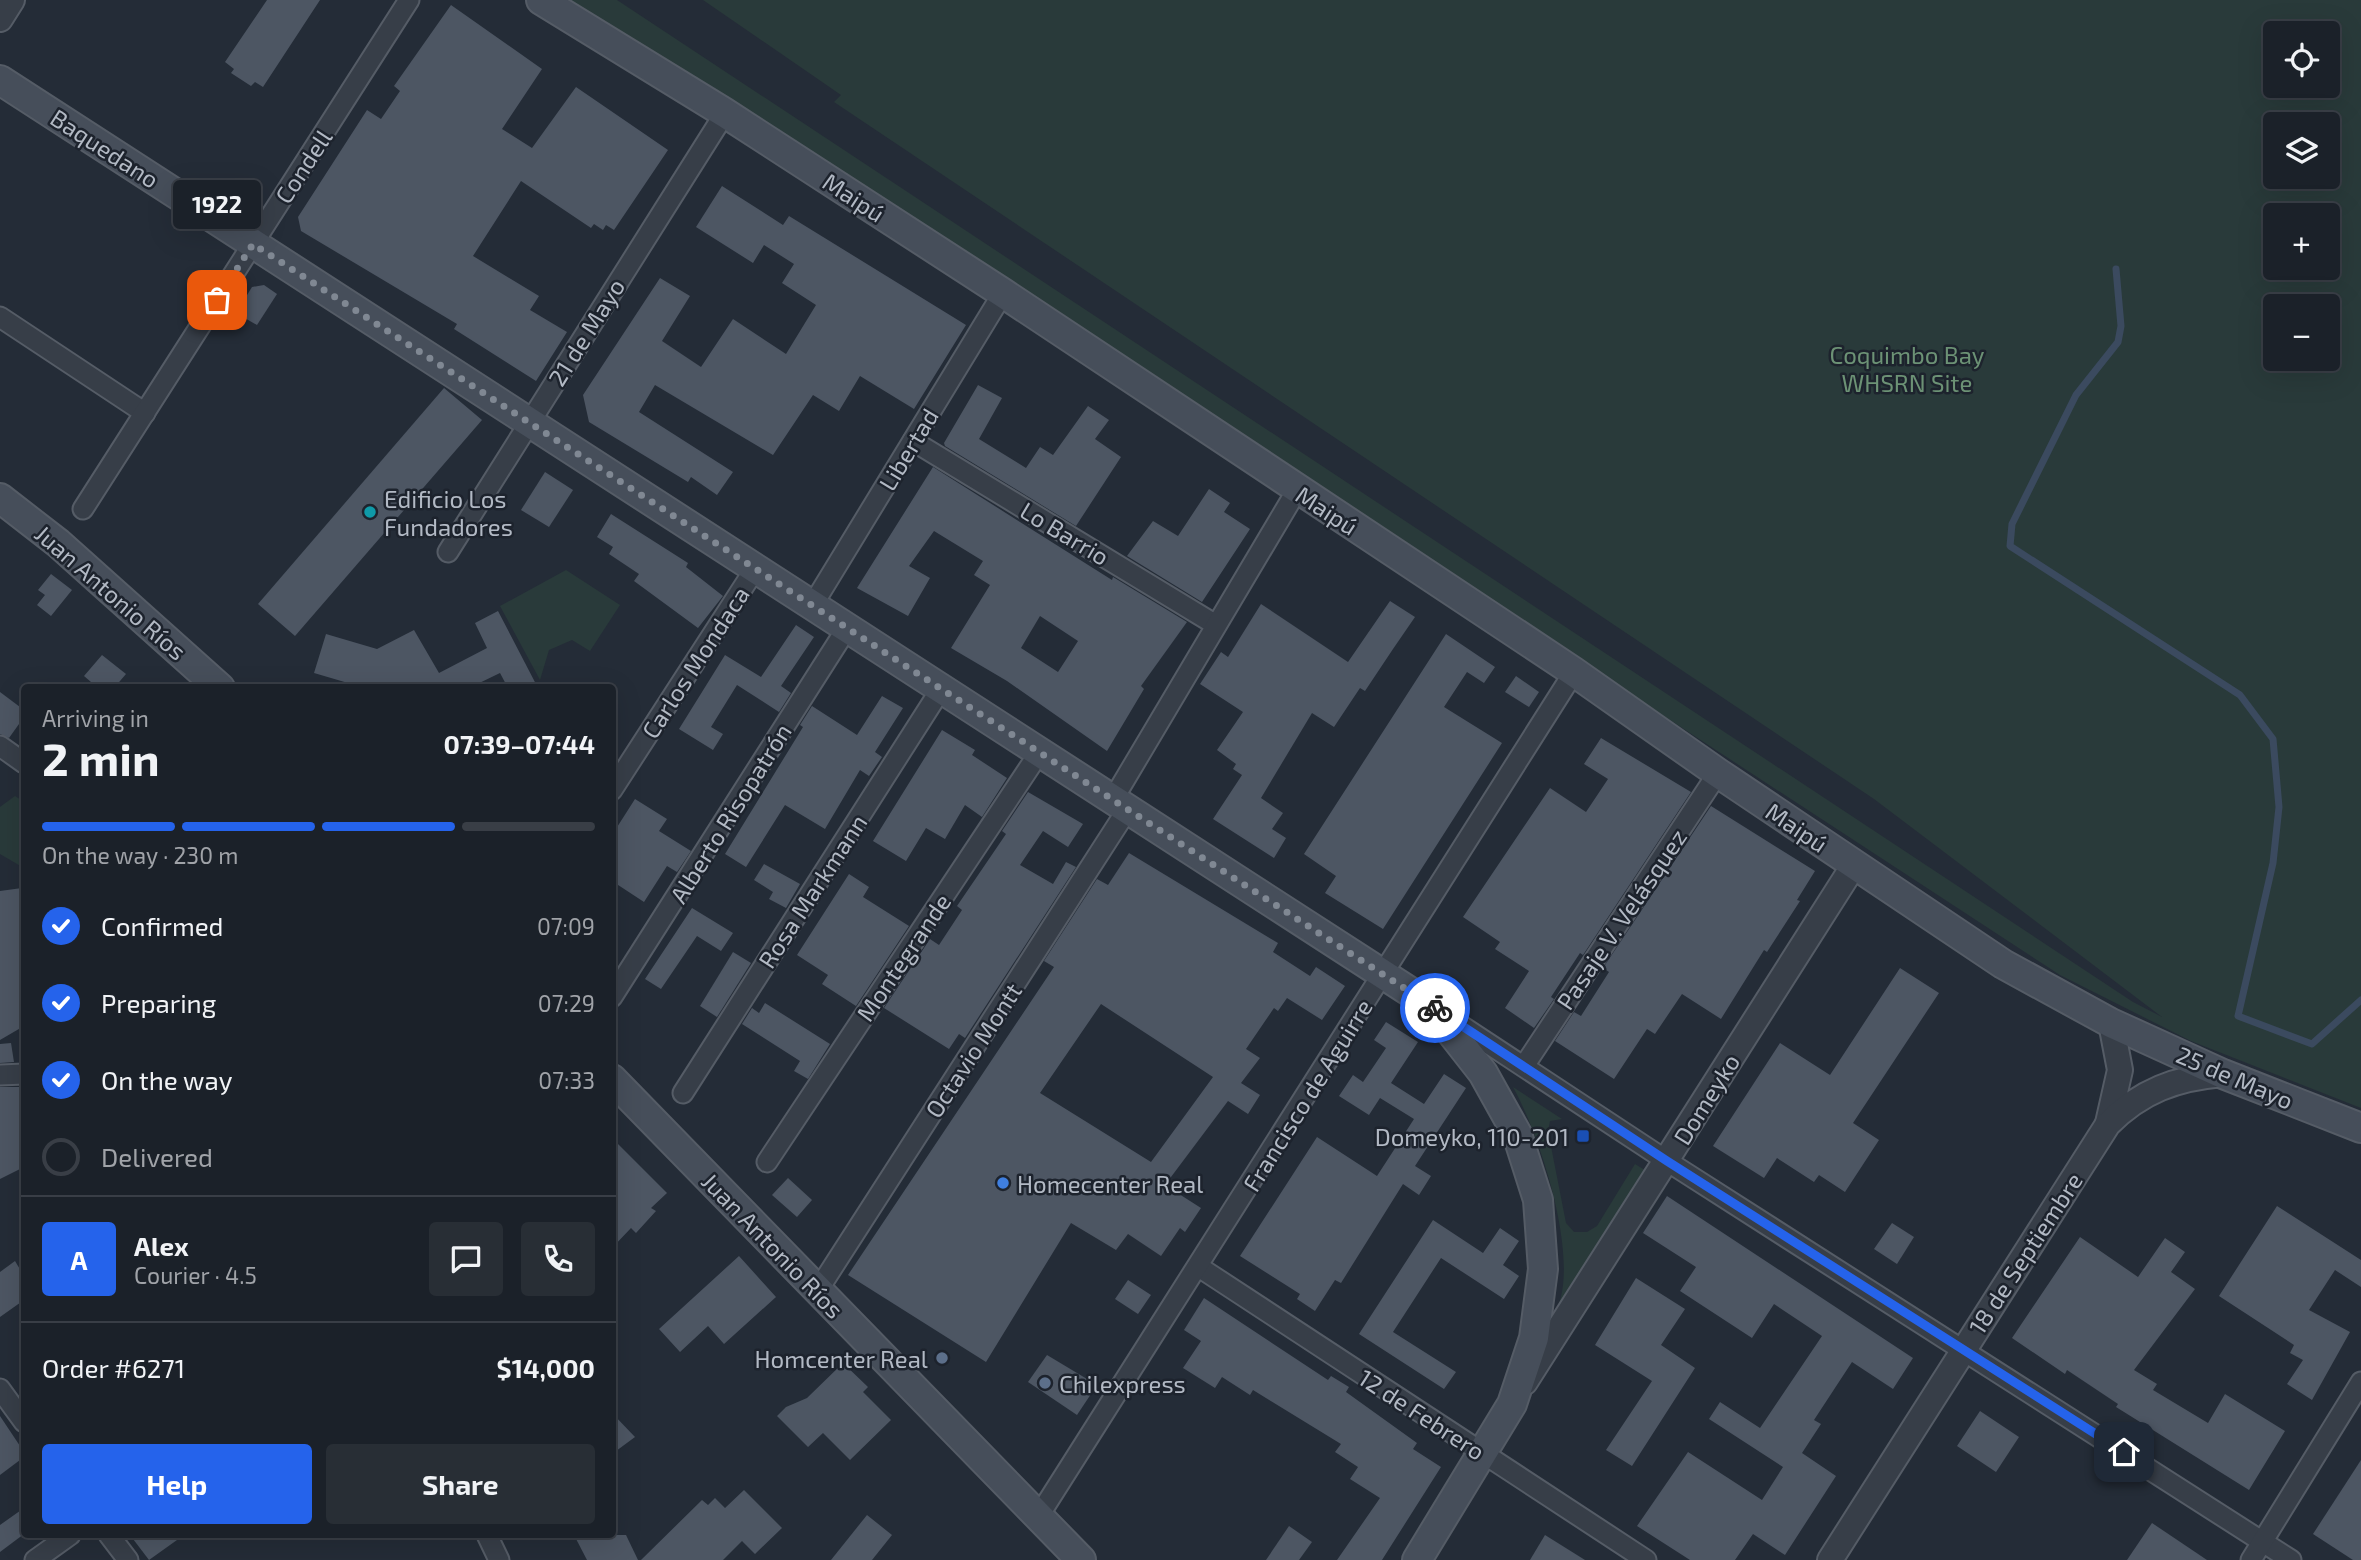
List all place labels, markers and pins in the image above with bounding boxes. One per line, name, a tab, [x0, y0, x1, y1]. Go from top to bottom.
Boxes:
callout: 1922	[173, 181, 261, 230]
pin	[187, 270, 247, 330]
place label: Edificio Los Fundadores	[384, 484, 513, 541]
marker: Edificio Los Fundadores	[362, 504, 378, 520]
place label: Domeyko, 110-201	[1375, 1122, 1569, 1151]
marker: Domeyko, 110-201	[1575, 1128, 1591, 1144]
place label: Homecenter Real	[1017, 1169, 1203, 1198]
marker: Homecenter Real	[995, 1175, 1011, 1191]
place label: Homcenter Real	[755, 1344, 928, 1373]
marker: Homcenter Real	[934, 1350, 950, 1366]
place label: Chilexpress	[1059, 1369, 1186, 1398]
marker: Chilexpress	[1037, 1375, 1053, 1391]
pin	[2094, 1422, 2154, 1482]

